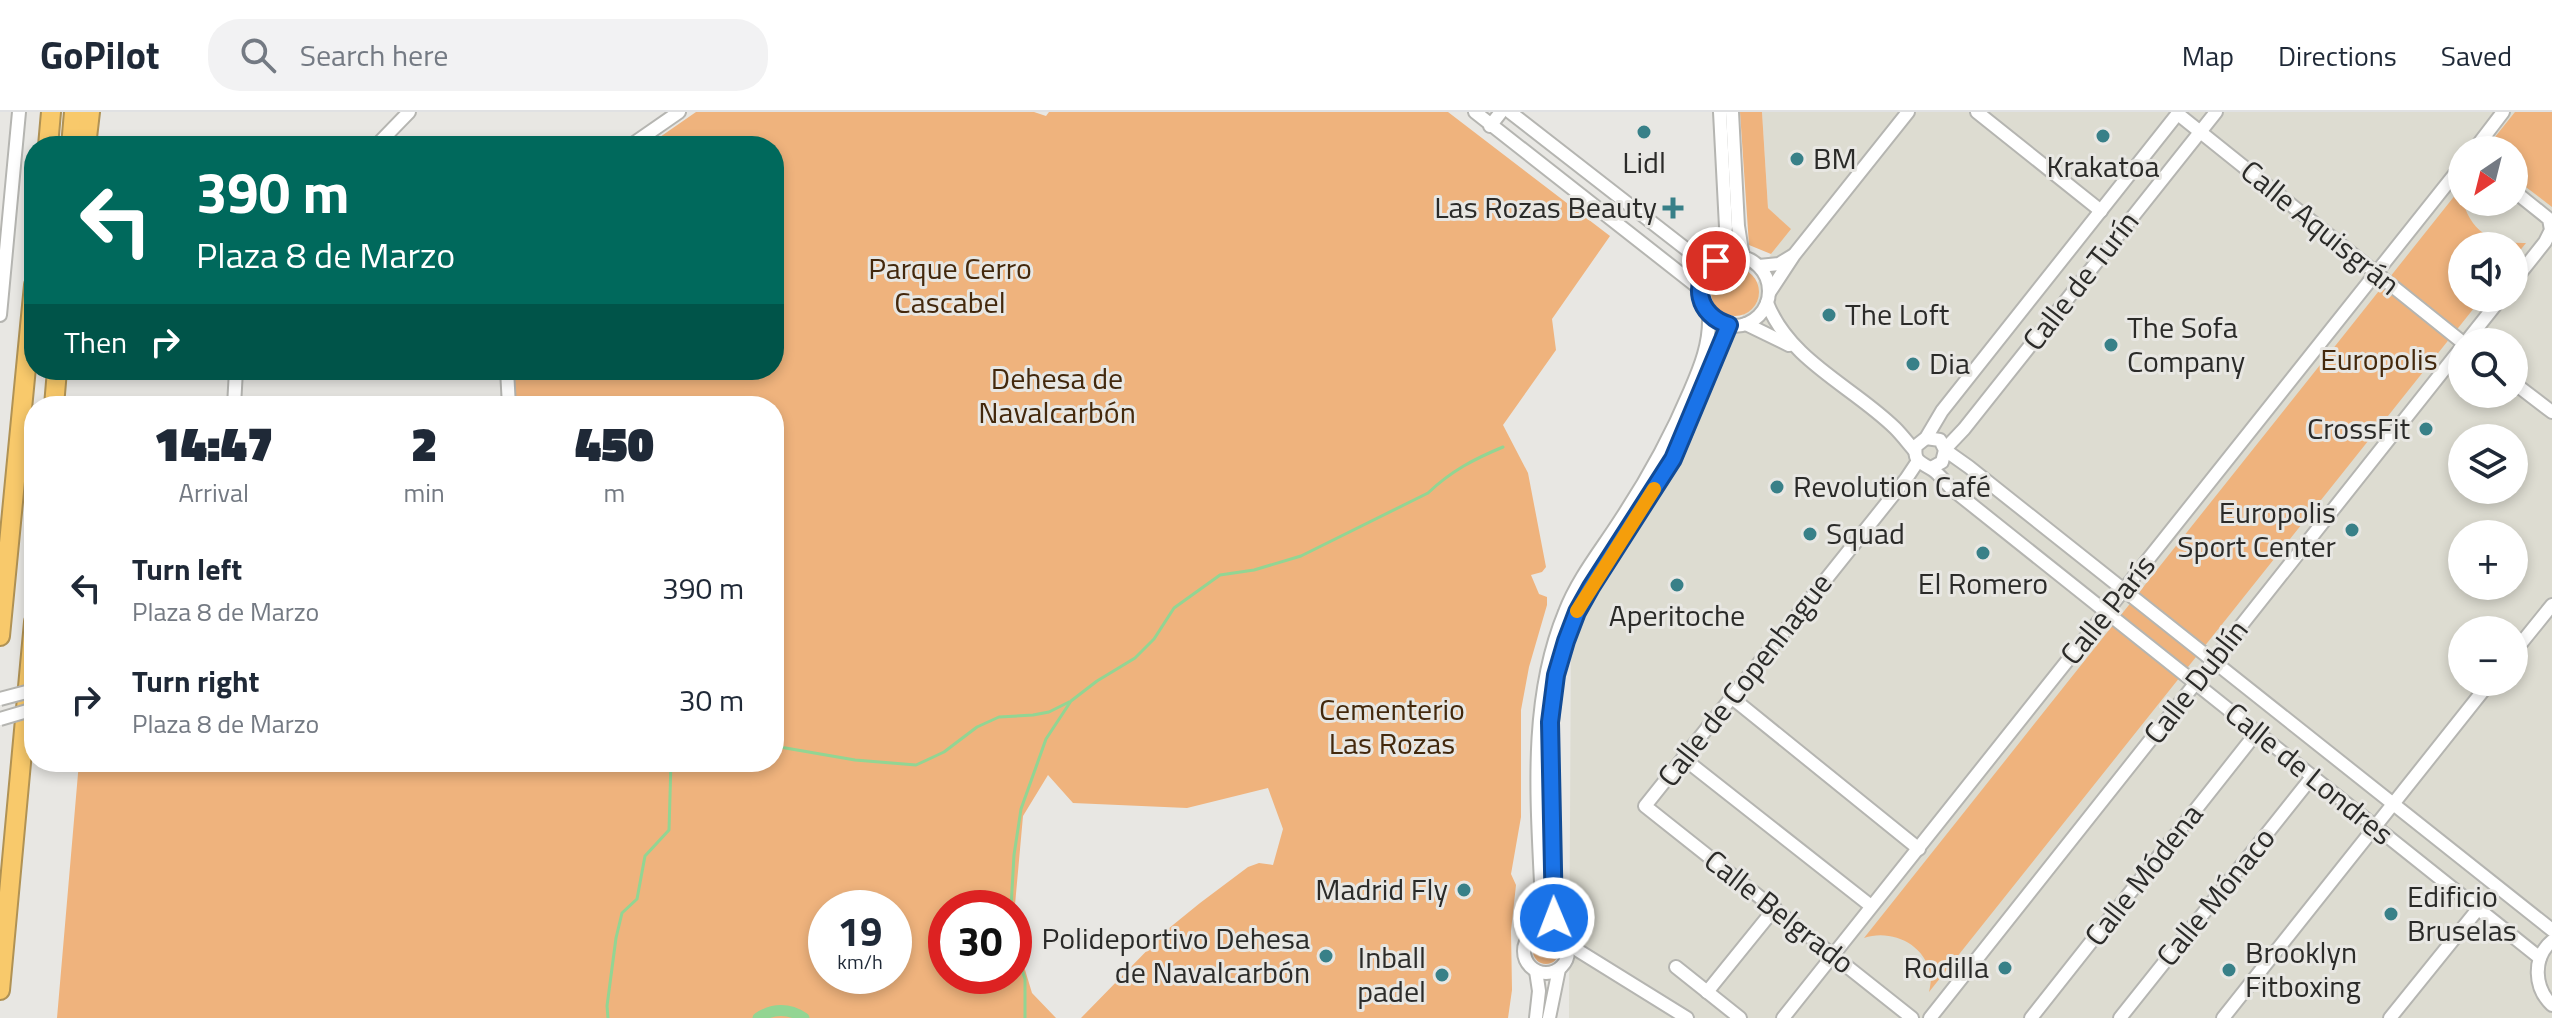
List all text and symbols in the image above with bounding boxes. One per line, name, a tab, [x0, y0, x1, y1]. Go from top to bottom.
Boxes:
search box	[208, 19, 768, 91]
text: GoPilot	[40, 26, 160, 84]
text: Search here	[300, 32, 449, 78]
icon: search	[236, 33, 280, 77]
text: Map	[2182, 34, 2234, 77]
text: Directions	[2278, 34, 2397, 77]
text: Saved	[2441, 34, 2512, 77]
marker: Lidl	[1635, 123, 1653, 141]
marker: Krakatoa	[2094, 127, 2112, 145]
place label: BM	[1813, 135, 1857, 181]
north arrow	[2448, 136, 2528, 216]
map controls	[2448, 136, 2528, 696]
place label: Lidl	[1622, 139, 1666, 185]
place label: Krakatoa	[2046, 143, 2160, 189]
street label: Calle Aquisgrán	[2231, 148, 2410, 306]
text: 390 m	[196, 150, 349, 235]
marker: BM	[1788, 150, 1806, 168]
icon: left	[64, 168, 168, 272]
place label: Las Rozas Beauty	[1434, 184, 1657, 230]
marker: Las Rozas Beauty	[1664, 199, 1682, 217]
street label: Calle de Turín	[2011, 201, 2150, 360]
text: Plaza 8 de Marzo	[196, 227, 455, 282]
pin	[1682, 227, 1750, 295]
button: sound	[2448, 232, 2528, 312]
icon: arrive	[1694, 239, 1738, 283]
park label: Parque Cerro Cascabel	[868, 245, 1032, 325]
place label: The Loft	[1845, 291, 1950, 337]
place label: The Sofa Company	[2127, 304, 2245, 384]
marker: The Loft	[1820, 306, 1838, 324]
text: Then	[64, 319, 127, 365]
icon: right	[143, 320, 187, 364]
button: search	[2448, 328, 2528, 408]
marker: The Sofa Company	[2102, 336, 2120, 354]
park label: Europolis	[2320, 336, 2438, 382]
place label: Dia	[1929, 340, 1970, 386]
park label: Dehesa de Navalcarbón	[978, 355, 1136, 435]
marker: Dia	[1904, 355, 1922, 373]
place label: CrossFit	[2307, 405, 2410, 451]
text: 14:47	[154, 407, 273, 480]
text: 2	[411, 407, 437, 480]
text: 450	[575, 407, 654, 480]
marker: CrossFit	[2417, 420, 2435, 438]
button: layers	[2448, 424, 2528, 504]
place label: Revolution Café	[1793, 463, 1991, 509]
text: Arrival	[178, 473, 249, 512]
text: min	[403, 473, 445, 512]
text: m	[604, 473, 625, 512]
marker: Revolution Café	[1768, 478, 1786, 496]
place label: Europolis Sport Center	[2177, 489, 2336, 569]
place label: Squad	[1826, 510, 1905, 556]
button: +	[2448, 520, 2528, 600]
marker: Europolis Sport Center	[2343, 521, 2361, 539]
marker: Squad	[1801, 525, 1819, 543]
marker: El Romero	[1974, 544, 1992, 562]
street label: Calle París	[2048, 544, 2166, 675]
text: Turn left	[132, 546, 242, 592]
place label: El Romero	[1918, 560, 2048, 606]
street label: Calle de Copenhague	[1646, 562, 1843, 796]
text: 390 m	[662, 565, 744, 611]
icon: left	[64, 566, 108, 610]
marker: Aperitoche	[1668, 576, 1686, 594]
text: Plaza 8 de Marzo	[132, 592, 319, 631]
place label: Aperitoche	[1609, 592, 1745, 638]
street label: Calle Dublín	[2132, 609, 2259, 754]
button: −	[2448, 616, 2528, 696]
text: Turn right	[132, 658, 260, 704]
text: 30 m	[679, 677, 744, 723]
icon: right	[64, 678, 108, 722]
park label: Cementerio Las Rozas	[1319, 686, 1465, 766]
street label: Calle de Londres	[2215, 691, 2404, 856]
text: Plaza 8 de Marzo	[132, 704, 319, 743]
street label: Calle Módena	[2073, 793, 2214, 956]
street label: Calle Mónaco	[2145, 817, 2286, 976]
street label: Calle Belgrado	[1695, 838, 1865, 985]
place label: Madrid Fly	[1315, 866, 1448, 912]
place label: Edificio Bruselas	[2407, 873, 2517, 953]
position arrow	[1512, 876, 1596, 960]
marker: Madrid Fly	[1455, 881, 1473, 899]
speed limit sign: 30	[928, 890, 1032, 994]
text: 19	[838, 901, 882, 962]
marker: Edificio Bruselas	[2382, 905, 2400, 923]
place label: Polideportivo Dehesa de Navalcarbón	[1042, 915, 1310, 995]
place label: Brooklyn Fitboxing	[2245, 929, 2361, 1009]
place label: Inball padel	[1357, 934, 1426, 1014]
place label: Rodilla	[1904, 944, 1989, 990]
text: km/h	[837, 946, 883, 977]
marker: Polideportivo Dehesa de Navalcarbón	[1317, 947, 1335, 965]
marker: Rodilla	[1996, 959, 2014, 977]
marker: Brooklyn Fitboxing	[2220, 961, 2238, 979]
marker: Inball padel	[1433, 966, 1451, 984]

